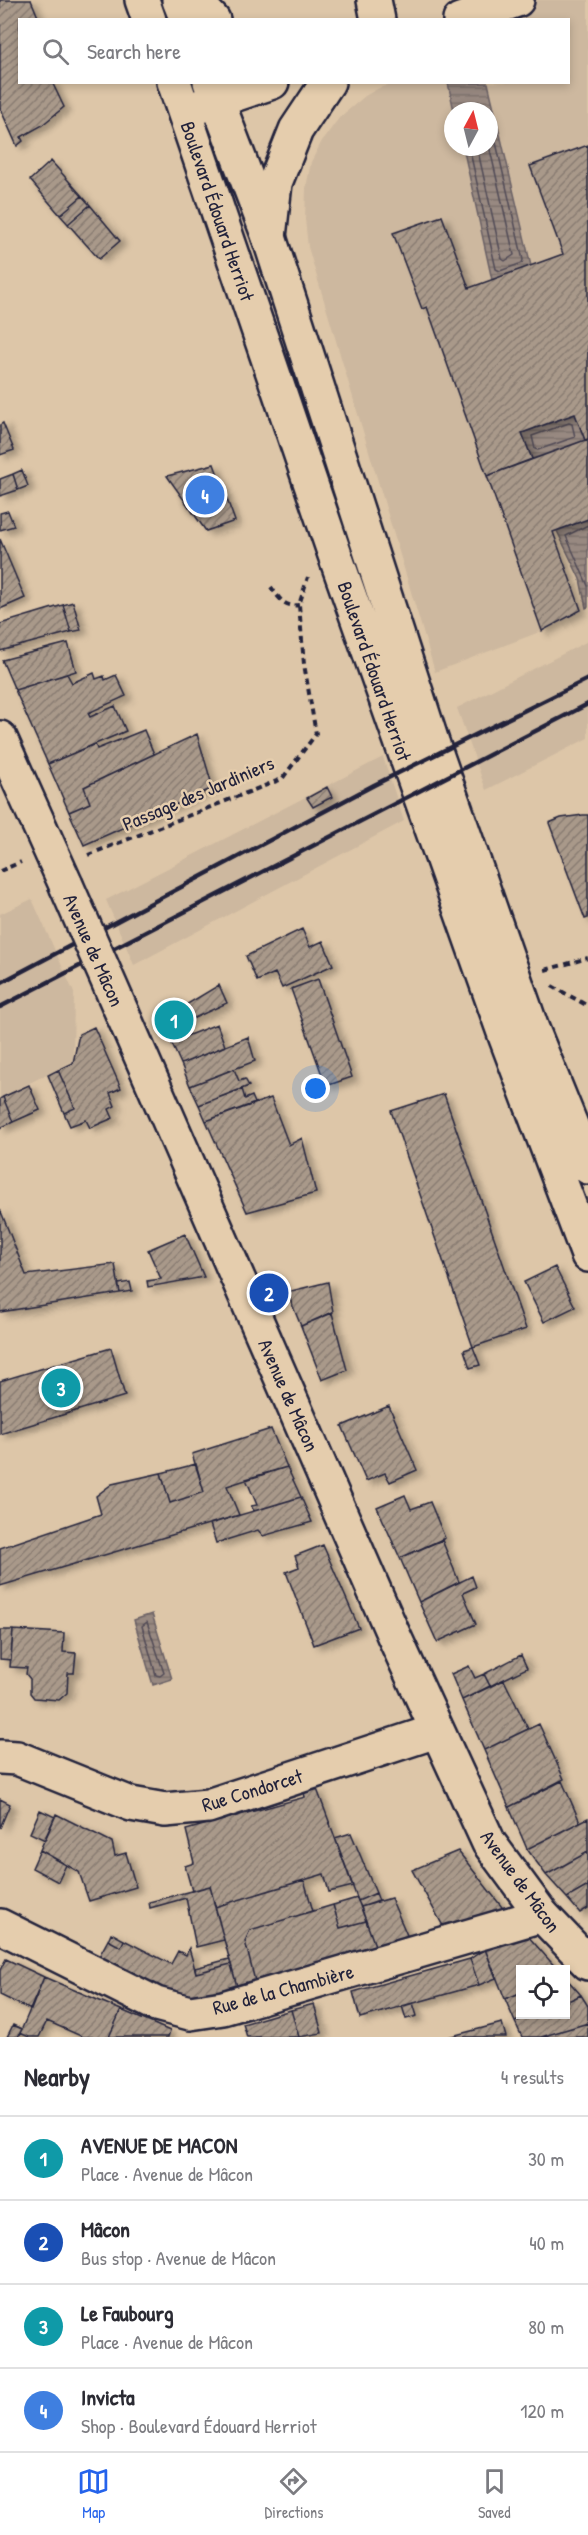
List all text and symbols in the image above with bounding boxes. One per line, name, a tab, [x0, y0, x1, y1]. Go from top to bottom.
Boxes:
search box	[18, 18, 570, 84]
icon: search	[39, 35, 72, 68]
text: Search here	[87, 36, 181, 66]
north arrow	[444, 102, 498, 156]
street label: Boulevard Édouard Herriot	[175, 118, 262, 305]
pin: 4	[186, 472, 224, 518]
street label: Boulevard Édouard Herriot	[332, 578, 419, 765]
street label: Passage des Jardiniers	[118, 749, 278, 837]
street label: Avenue de Mâcon	[57, 890, 131, 1010]
pin: 1	[154, 998, 194, 1042]
your location	[301, 1074, 330, 1103]
pin: 2	[250, 1270, 288, 1316]
street label: Avenue de Mâcon	[252, 1335, 326, 1455]
pin: 3	[42, 1366, 80, 1410]
street label: Rue Condorcet	[198, 1762, 307, 1818]
street label: Avenue de Mâcon	[475, 1824, 567, 1938]
street label: Rue de la Chambière	[210, 1957, 357, 2021]
map controls	[516, 1965, 570, 2019]
button: locate	[516, 1965, 570, 2019]
text: Nearby	[24, 2059, 90, 2094]
text: 4 results	[501, 2063, 564, 2090]
text: AVENUE DE MACON	[81, 2130, 237, 2160]
text: 1	[40, 2145, 47, 2172]
text: 30 m	[528, 2145, 564, 2172]
text: Place · Avenue de Mâcon	[81, 2160, 253, 2187]
text: Mâcon	[81, 2214, 130, 2244]
text: 2	[39, 2229, 48, 2256]
text: 40 m	[529, 2229, 564, 2256]
text: Bus stop · Avenue de Mâcon	[81, 2244, 276, 2271]
text: Le Faubourg	[81, 2298, 174, 2328]
text: 3	[39, 2313, 48, 2340]
text: 80 m	[528, 2313, 564, 2340]
text: Place · Avenue de Mâcon	[81, 2328, 253, 2355]
text: Invicta	[81, 2382, 135, 2412]
text: 4	[40, 2397, 47, 2424]
text: 120 m	[520, 2397, 564, 2424]
text: Shop · Boulevard Édouard Herriot	[81, 2412, 317, 2439]
tab: Map	[77, 2465, 110, 2523]
tab: Directions	[265, 2465, 323, 2523]
tab: Saved	[478, 2465, 511, 2523]

